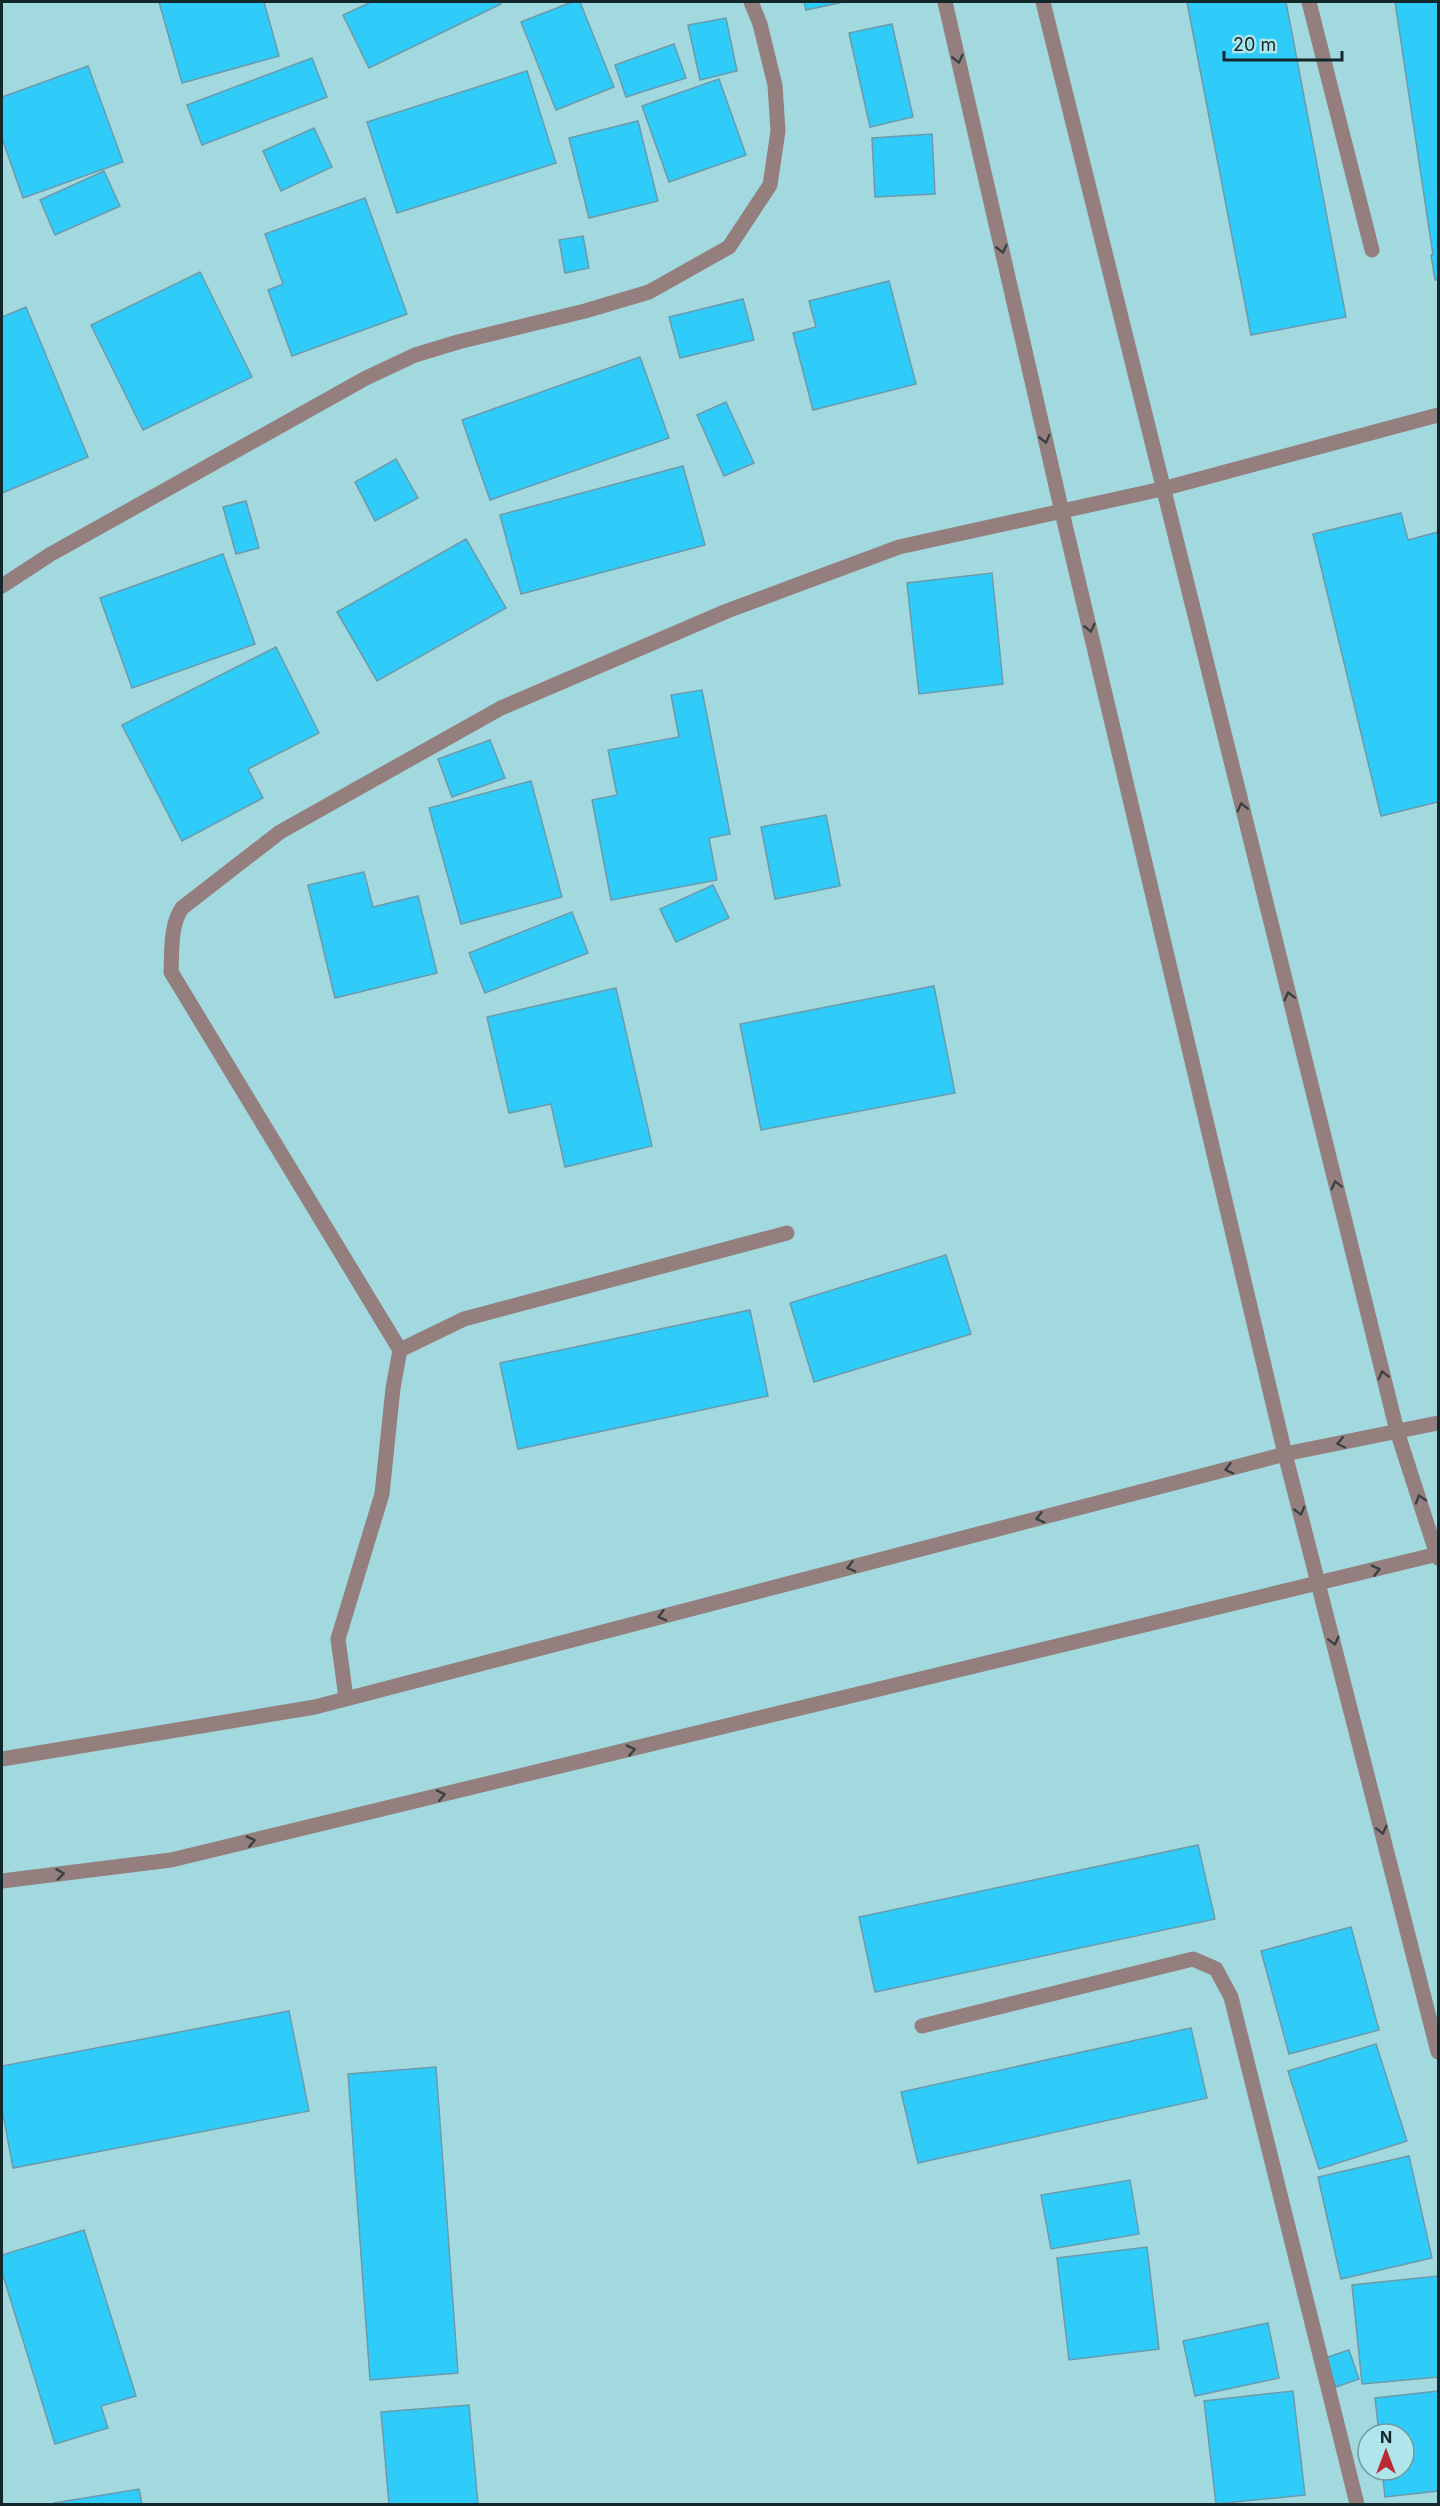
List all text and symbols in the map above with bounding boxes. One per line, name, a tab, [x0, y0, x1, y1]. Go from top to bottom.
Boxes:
scale bar	[1224, 24, 1342, 62]
text: 20 m	[1233, 34, 1276, 55]
one-way arrow	[951, 53, 964, 63]
one-way arrow	[994, 243, 1007, 253]
one-way arrow	[1038, 433, 1051, 443]
one-way arrow	[1082, 623, 1095, 633]
one-way arrow	[1236, 802, 1249, 812]
one-way arrow	[1283, 991, 1296, 1001]
one-way arrow	[1331, 1181, 1344, 1191]
one-way arrow	[1378, 1370, 1391, 1380]
one-way arrow	[1337, 1436, 1347, 1449]
one-way arrow	[1224, 1462, 1235, 1474]
one-way arrow	[1414, 1494, 1427, 1505]
one-way arrow	[1293, 1506, 1306, 1516]
one-way arrow	[1035, 1511, 1046, 1523]
one-way arrow	[846, 1560, 857, 1572]
one-way arrow	[1371, 1565, 1381, 1578]
one-way arrow	[658, 1609, 668, 1621]
one-way arrow	[1327, 1636, 1339, 1646]
one-way arrow	[625, 1744, 635, 1757]
one-way arrow	[436, 1790, 446, 1803]
one-way arrow	[1375, 1825, 1388, 1835]
one-way arrow	[246, 1835, 256, 1848]
one-way arrow	[55, 1868, 64, 1881]
north arrow	[1356, 2422, 1416, 2482]
text: N	[1380, 2427, 1392, 2447]

